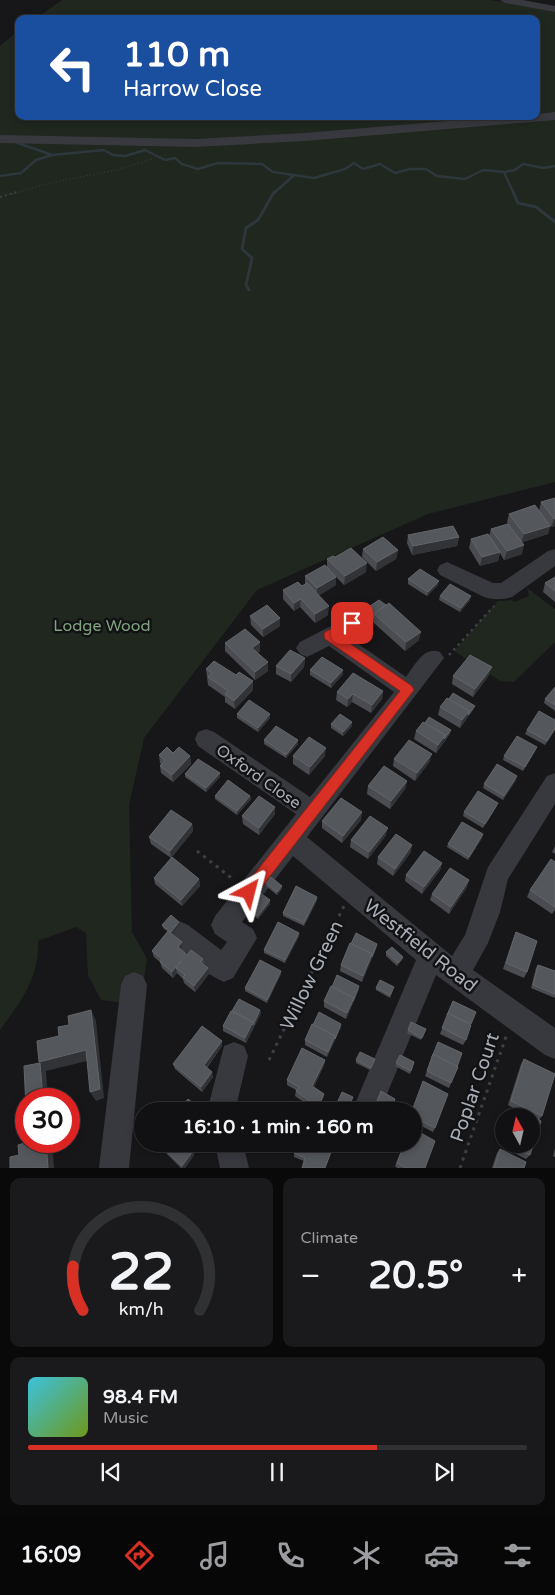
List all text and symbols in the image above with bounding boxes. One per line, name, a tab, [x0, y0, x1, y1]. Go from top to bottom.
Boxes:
text: 110 m	[123, 34, 230, 76]
icon: left	[40, 35, 105, 100]
text: Harrow Close	[123, 76, 262, 102]
pin	[331, 602, 373, 644]
icon: arrive	[338, 609, 366, 637]
park label: Lodge Wood	[53, 616, 151, 636]
street label: Oxford Close	[212, 740, 305, 813]
position arrow	[222, 865, 274, 917]
street label: Westfield Road	[359, 895, 481, 997]
street label: Willow Green	[276, 917, 348, 1034]
street label: Poplar Court	[446, 1030, 504, 1145]
speed limit sign: 30	[15, 1088, 80, 1153]
north arrow	[495, 1108, 540, 1152]
map controls	[495, 1108, 540, 1153]
text: 16:10 · 1 min · 160 m	[182, 1116, 374, 1138]
text: Climate	[301, 1228, 358, 1248]
text: 22	[109, 1241, 174, 1304]
text: 20.5°	[368, 1253, 463, 1299]
text: −	[301, 1259, 320, 1293]
text: +	[511, 1259, 527, 1293]
text: km/h	[119, 1299, 164, 1320]
text: 98.4 FM	[103, 1386, 178, 1408]
text: Music	[103, 1408, 148, 1428]
icon: previous	[97, 1458, 125, 1486]
icon: pause	[263, 1458, 291, 1486]
icon: next	[430, 1458, 458, 1486]
icon: directions	[122, 1538, 157, 1573]
icon: music	[197, 1538, 232, 1573]
icon: phone	[273, 1538, 308, 1573]
icon: climate	[349, 1538, 384, 1573]
icon: car	[424, 1538, 459, 1573]
icon: filters	[500, 1538, 535, 1573]
text: 16:09	[20, 1542, 81, 1568]

